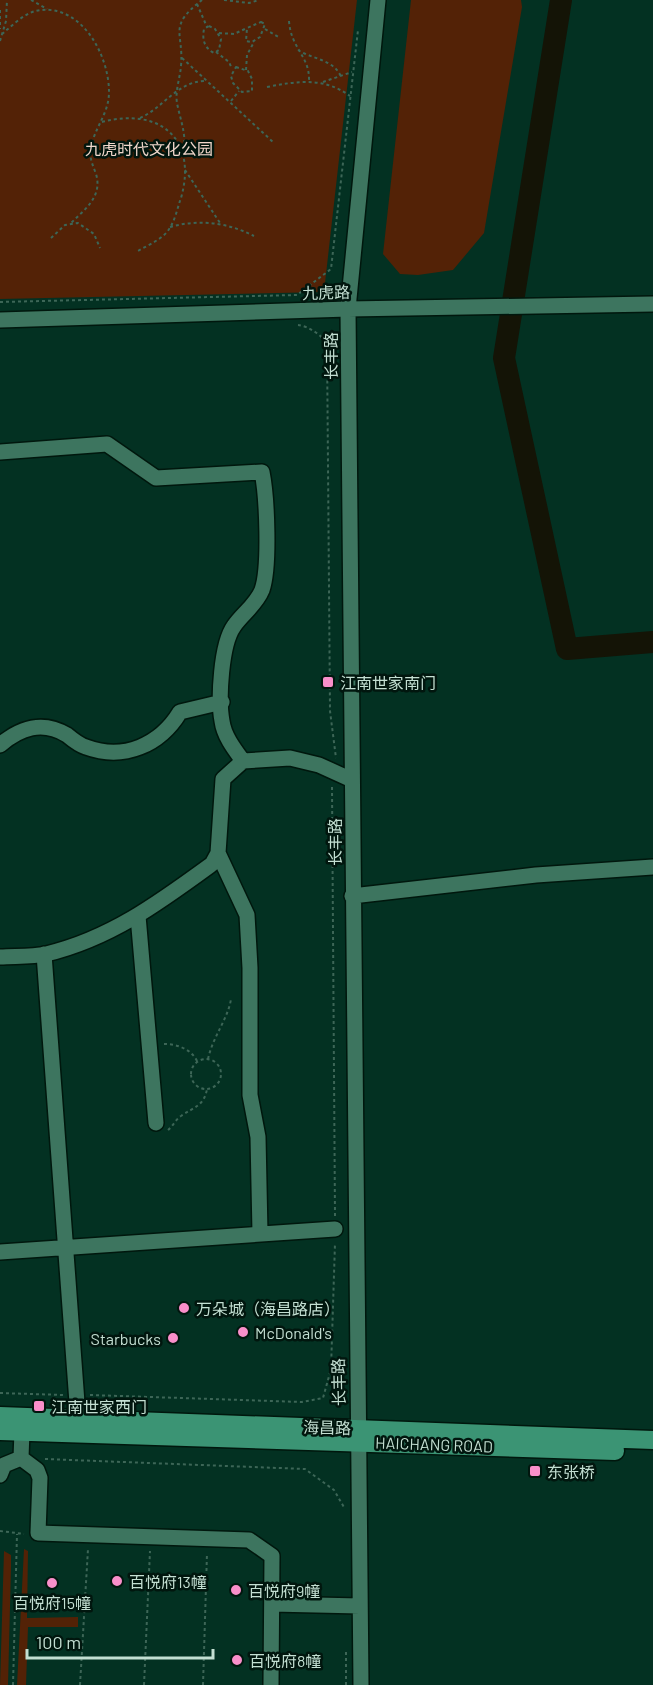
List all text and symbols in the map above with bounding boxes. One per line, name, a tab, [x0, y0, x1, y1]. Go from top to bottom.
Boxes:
park label: 九虎时代文化公园	[85, 139, 213, 158]
street label: 九虎路	[302, 282, 350, 302]
street label: 长丰路	[321, 332, 340, 380]
place label: 江南世家南门	[340, 673, 436, 692]
marker: 江南世家南门	[321, 675, 335, 689]
street label: 长丰路	[325, 818, 344, 866]
place label: 万朵城（海昌路店）	[196, 1299, 340, 1318]
marker: 万朵城（海昌路店）	[177, 1301, 191, 1315]
place label: McDonald's	[255, 1323, 332, 1342]
marker: McDonald's	[236, 1325, 250, 1339]
place label: Starbucks	[91, 1329, 161, 1348]
marker: Starbucks	[166, 1331, 180, 1345]
street label: 长丰路	[328, 1358, 348, 1406]
place label: 江南世家西门	[51, 1397, 147, 1416]
marker: 江南世家西门	[32, 1399, 46, 1413]
street label: 海昌路	[303, 1417, 351, 1437]
street label: HAICHANG ROAD	[375, 1432, 493, 1456]
place label: 东张桥	[547, 1462, 595, 1481]
marker: 东张桥	[528, 1464, 542, 1478]
place label: 百悦府13幢	[129, 1572, 207, 1591]
marker: 百悦府13幢	[110, 1574, 124, 1588]
marker: 百悦府15幢	[45, 1576, 59, 1590]
place label: 百悦府9幢	[248, 1581, 320, 1600]
marker: 百悦府9幢	[229, 1583, 243, 1597]
place label: 百悦府15幢	[13, 1593, 91, 1612]
scale bar	[27, 1622, 213, 1660]
text: 100 m	[36, 1631, 81, 1653]
place label: 百悦府8幢	[249, 1651, 321, 1670]
marker: 百悦府8幢	[230, 1653, 244, 1667]

